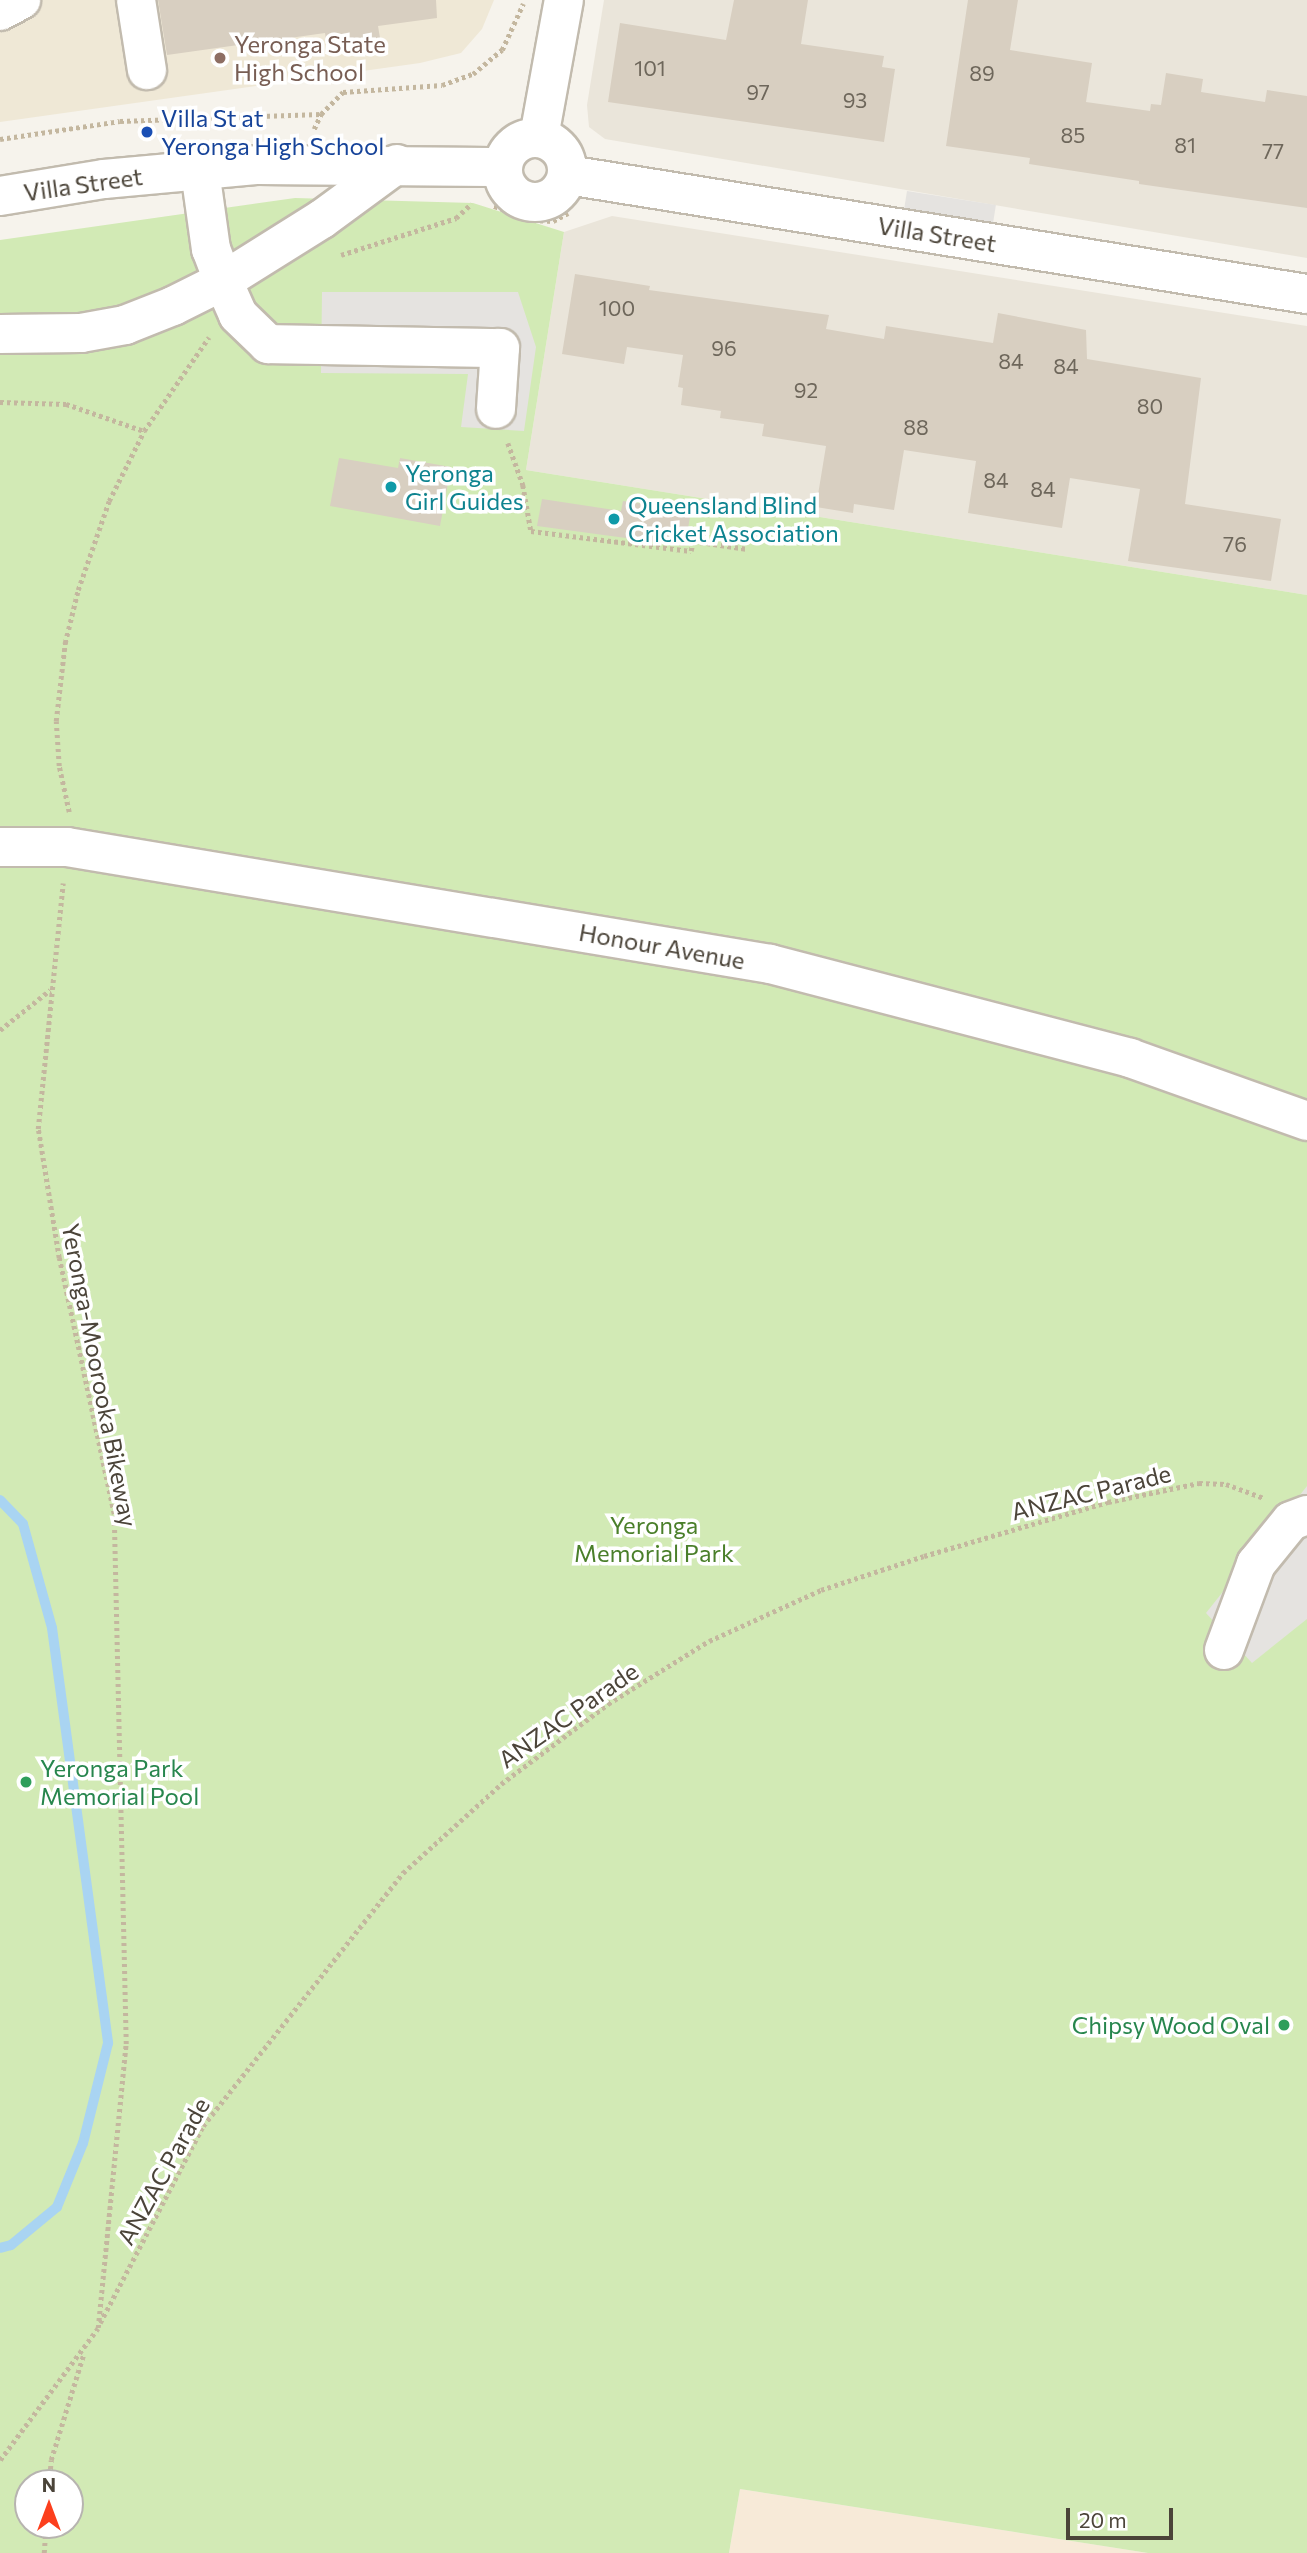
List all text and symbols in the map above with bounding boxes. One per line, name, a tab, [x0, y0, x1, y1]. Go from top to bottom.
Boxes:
place label: Yeronga State High School	[234, 30, 386, 86]
marker: Yeronga State High School	[212, 50, 228, 66]
house number: 101	[634, 55, 666, 81]
house number: 89	[969, 60, 995, 86]
house number: 97	[746, 79, 770, 105]
house number: 93	[843, 87, 867, 113]
place label: Villa St at Yeronga High School	[161, 104, 384, 160]
house number: 85	[1061, 122, 1085, 148]
marker: Villa St at Yeronga High School	[139, 124, 155, 140]
house number: 81	[1174, 132, 1196, 158]
house number: 77	[1262, 138, 1284, 164]
street label: Villa Street	[22, 161, 144, 207]
street label: Villa Street	[876, 210, 998, 258]
house number: 100	[599, 295, 635, 321]
house number: 96	[711, 335, 737, 361]
house number: 84	[998, 348, 1024, 374]
house number: 84	[1053, 353, 1079, 379]
house number: 92	[794, 377, 818, 403]
house number: 80	[1137, 393, 1163, 419]
house number: 88	[903, 414, 929, 440]
place label: Yeronga Girl Guides	[405, 459, 524, 515]
house number: 84	[983, 467, 1009, 493]
house number: 84	[1030, 476, 1056, 502]
marker: Yeronga Girl Guides	[383, 479, 399, 495]
place label: Queensland Blind Cricket Association	[628, 491, 839, 547]
marker: Queensland Blind Cricket Association	[606, 511, 622, 527]
house number: 76	[1223, 531, 1247, 557]
street label: Honour Avenue	[577, 917, 747, 975]
street label: Yeronga-Moorooka Bikeway	[56, 1221, 144, 1529]
street label: ANZAC Parade	[1008, 1458, 1174, 1526]
park label: Yeronga Memorial Park	[574, 1511, 734, 1567]
street label: ANZAC Parade	[493, 1656, 643, 1774]
place label: Yeronga Park Memorial Pool	[40, 1754, 199, 1810]
marker: Yeronga Park Memorial Pool	[18, 1774, 34, 1790]
place label: Chipsy Wood Oval	[1072, 2011, 1270, 2039]
marker: Chipsy Wood Oval	[1276, 2017, 1292, 2033]
street label: ANZAC Parade	[111, 2092, 215, 2250]
north arrow	[14, 2469, 84, 2539]
text: N	[42, 2473, 56, 2496]
scale bar	[1069, 2494, 1176, 2538]
text: 20 m	[1079, 2507, 1127, 2532]

